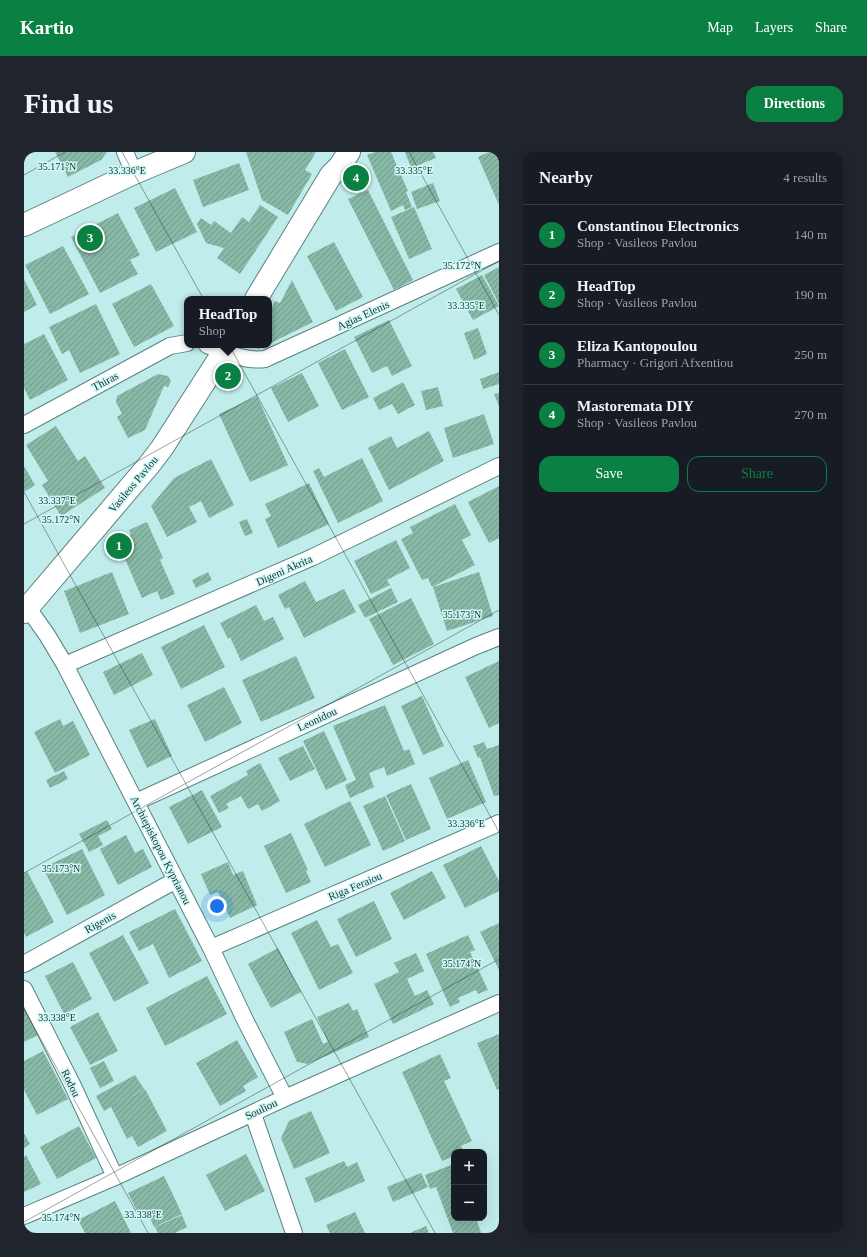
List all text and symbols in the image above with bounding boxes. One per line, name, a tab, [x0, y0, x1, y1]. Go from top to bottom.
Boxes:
text: Kartio	[20, 17, 74, 38]
text: Map	[707, 20, 733, 35]
text: Layers	[755, 20, 793, 35]
text: Share	[815, 20, 847, 35]
button: Directions	[746, 86, 843, 122]
text: Find us	[24, 88, 114, 119]
text: 35.171°N	[38, 161, 76, 172]
pin: 4	[343, 163, 369, 193]
text: 33.336°E	[108, 165, 146, 176]
text: 33.335°E	[395, 165, 433, 176]
text: Nearby	[539, 168, 593, 187]
text: 4 results	[783, 170, 827, 185]
text: Constantinou Electronics	[577, 218, 739, 234]
pin: 3	[77, 223, 103, 253]
text: 1	[549, 227, 555, 242]
text: 140 m	[794, 227, 827, 242]
text: Shop · Vasileos Pavlou	[577, 235, 697, 250]
text: 35.172°N	[443, 260, 481, 271]
text: HeadTop	[577, 278, 636, 294]
text: 2	[549, 287, 555, 302]
text: 190 m	[794, 287, 827, 302]
text: Shop · Vasileos Pavlou	[577, 295, 697, 310]
popup	[184, 296, 272, 348]
street label: Agias Elenis	[335, 298, 391, 332]
text: 33.335°E	[447, 300, 485, 311]
text: HeadTop	[199, 306, 257, 322]
text: Shop	[199, 323, 225, 338]
text: Eliza Kantopoulou	[577, 338, 697, 354]
text: 3	[549, 347, 555, 362]
text: 250 m	[794, 347, 827, 362]
text: Pharmacy · Grigori Afxentiou	[577, 355, 733, 370]
pin: 2	[215, 361, 241, 391]
street label: Thiras	[90, 369, 120, 393]
text: Mastoremata DIY	[577, 398, 694, 414]
text: 4	[549, 407, 555, 422]
text: 270 m	[794, 407, 827, 422]
text: Shop · Vasileos Pavlou	[577, 415, 697, 430]
street label: Vasileos Pavlou	[106, 453, 160, 515]
button: Save	[539, 456, 679, 492]
button: Share	[687, 456, 827, 492]
text: 33.337°E	[38, 495, 76, 506]
text: 35.172°N	[42, 514, 80, 525]
pin: 1	[106, 531, 132, 561]
street label: Digeni Akrita	[254, 552, 314, 588]
text: 35.173°N	[443, 609, 481, 620]
street label: Leonidou	[295, 704, 339, 733]
street label: Archiepiskopou Kyprianou	[128, 794, 194, 907]
text: 33.336°E	[447, 818, 485, 829]
text: 35.173°N	[42, 863, 80, 874]
street label: Riga Feraiou	[326, 869, 384, 903]
your location	[207, 896, 227, 916]
street label: Rigenis	[82, 909, 118, 935]
text: 35.174°N	[443, 958, 481, 969]
text: 33.338°E	[38, 1012, 76, 1023]
street label: Rodou	[59, 1067, 83, 1099]
street label: Souliou	[243, 1096, 279, 1122]
map controls	[451, 1149, 487, 1221]
button: +	[451, 1149, 487, 1185]
button: −	[451, 1185, 487, 1221]
text: 33.338°E	[124, 1209, 162, 1220]
text: 35.174°N	[42, 1212, 80, 1223]

